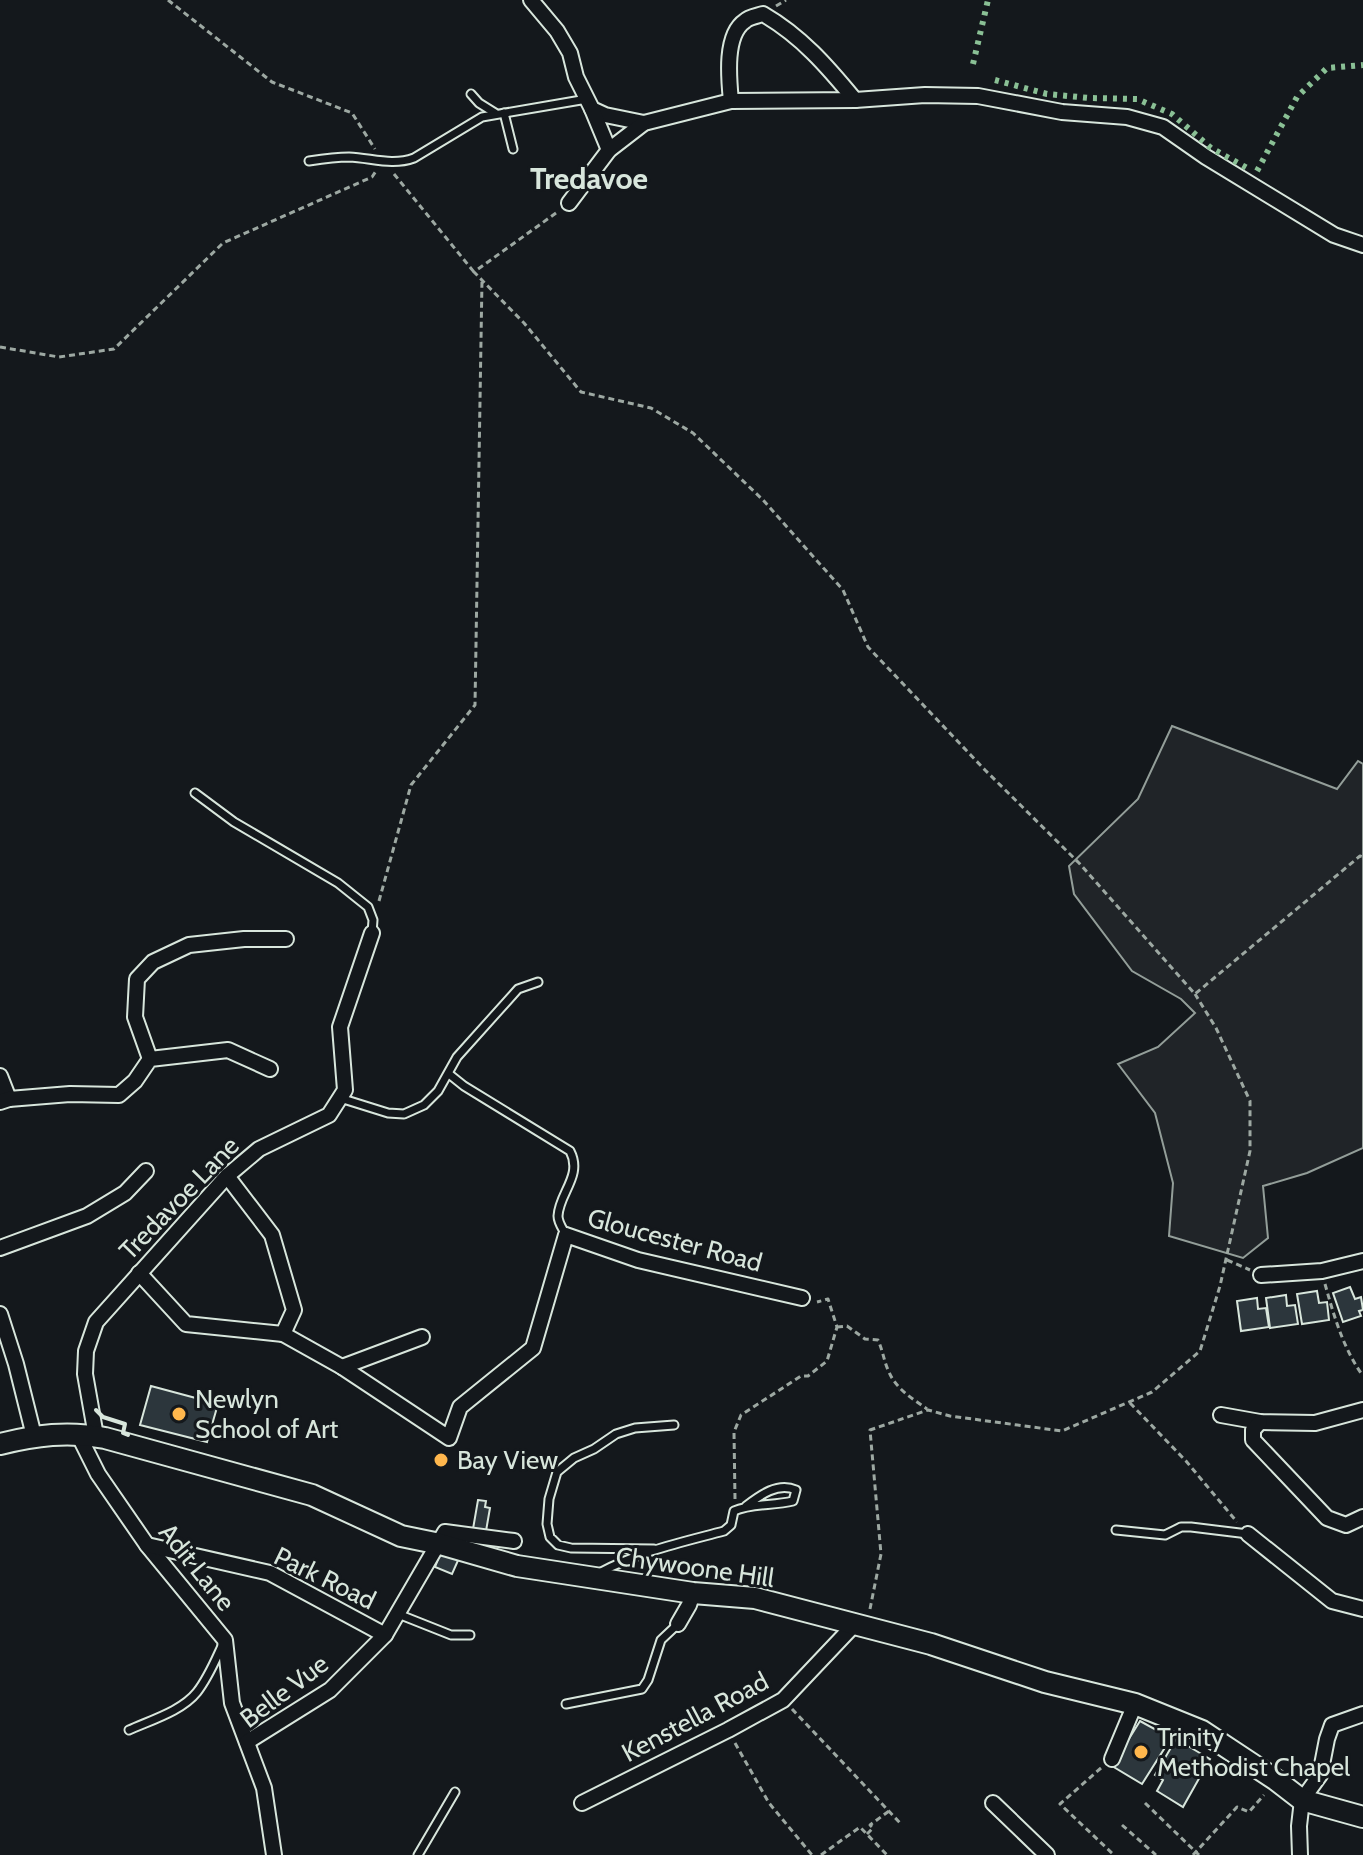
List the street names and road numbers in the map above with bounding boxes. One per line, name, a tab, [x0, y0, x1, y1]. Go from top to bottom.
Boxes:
street label: Tredavoe Lane	[112, 1130, 246, 1266]
street label: Gloucester Road	[584, 1201, 766, 1279]
street label: Adit Lane	[152, 1517, 242, 1617]
street label: Park Road	[269, 1540, 381, 1616]
street label: Chywoone Hill	[614, 1540, 776, 1594]
street label: Belle Vue	[234, 1648, 334, 1734]
street label: Kenstella Road	[616, 1665, 774, 1769]

